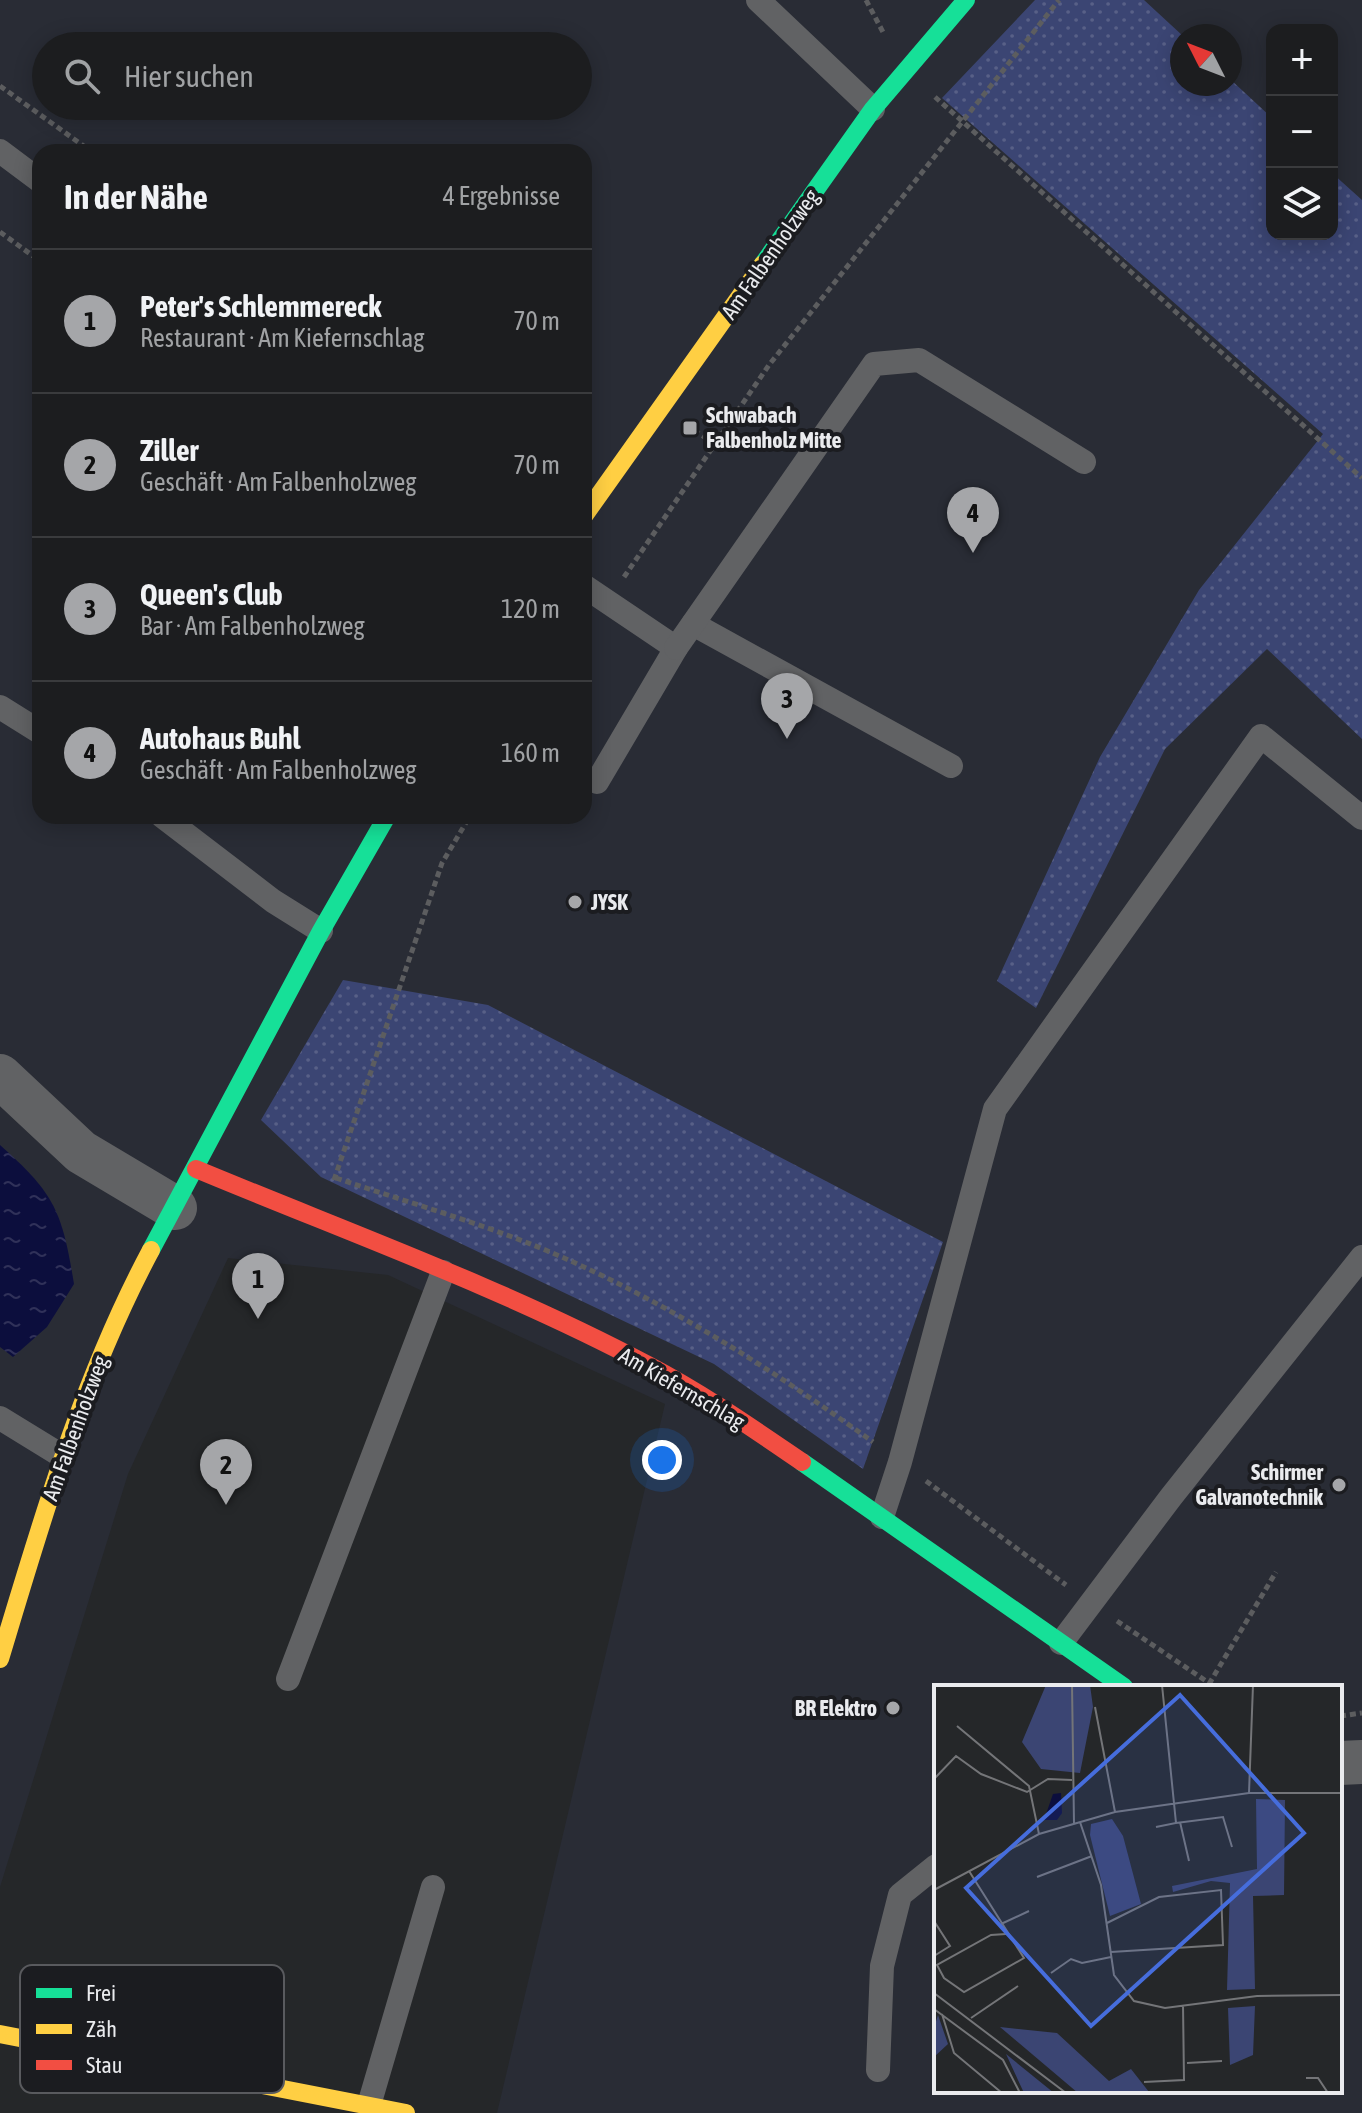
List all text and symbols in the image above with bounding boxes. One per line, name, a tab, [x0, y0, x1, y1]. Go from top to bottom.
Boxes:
north arrow	[1170, 24, 1242, 96]
map controls	[1266, 24, 1338, 240]
button: +	[1266, 24, 1338, 96]
search box	[32, 32, 592, 120]
icon: search	[60, 54, 104, 98]
text: Hier suchen	[124, 59, 254, 93]
button: −	[1266, 96, 1338, 168]
button: layers	[1266, 168, 1338, 240]
text: In der Nähe	[64, 177, 208, 216]
text: 4 Ergebnisse	[443, 181, 560, 211]
street label: Am Falbenholzweg	[716, 184, 825, 324]
text: Peter's Schlemmereck	[140, 289, 381, 323]
text: 1	[84, 306, 96, 336]
text: 70 m	[513, 306, 560, 336]
text: Restaurant · Am Kiefernschlag	[140, 323, 425, 353]
place label: Schwabach Falbenholz Mitte	[706, 402, 842, 453]
marker: Schwabach Falbenholz Mitte	[681, 419, 699, 437]
text: Ziller	[140, 433, 198, 467]
text: 2	[84, 450, 96, 480]
text: 70 m	[513, 450, 560, 480]
text: Geschäft · Am Falbenholzweg	[140, 467, 416, 497]
pin: 4	[947, 487, 999, 553]
text: Queen's Club	[140, 577, 283, 611]
text: 3	[84, 594, 96, 624]
text: 120 m	[501, 594, 560, 624]
text: Bar · Am Falbenholzweg	[140, 611, 365, 641]
pin: 3	[761, 673, 813, 739]
text: Autohaus Buhl	[140, 721, 301, 755]
text: 4	[84, 738, 96, 768]
text: 160 m	[501, 738, 560, 768]
text: Geschäft · Am Falbenholzweg	[140, 755, 416, 785]
place label: JYSK	[590, 889, 628, 915]
marker: JYSK	[566, 893, 584, 911]
pin: 1	[232, 1253, 284, 1319]
street label: Am Kiefernschlag	[615, 1342, 750, 1435]
street label: Am Falbenholzweg	[37, 1351, 113, 1504]
pin: 2	[200, 1439, 252, 1505]
your location	[642, 1440, 682, 1480]
place label: Schirmer Galvanotechnik	[1195, 1459, 1324, 1510]
marker: Schirmer Galvanotechnik	[1330, 1476, 1348, 1494]
inset map	[934, 1685, 1342, 2093]
place label: BR Elektro	[795, 1695, 877, 1721]
marker: BR Elektro	[884, 1699, 902, 1717]
legend	[20, 1965, 284, 2093]
text: Frei	[86, 1980, 116, 2006]
text: Zäh	[86, 2016, 117, 2042]
text: Stau	[86, 2052, 122, 2078]

